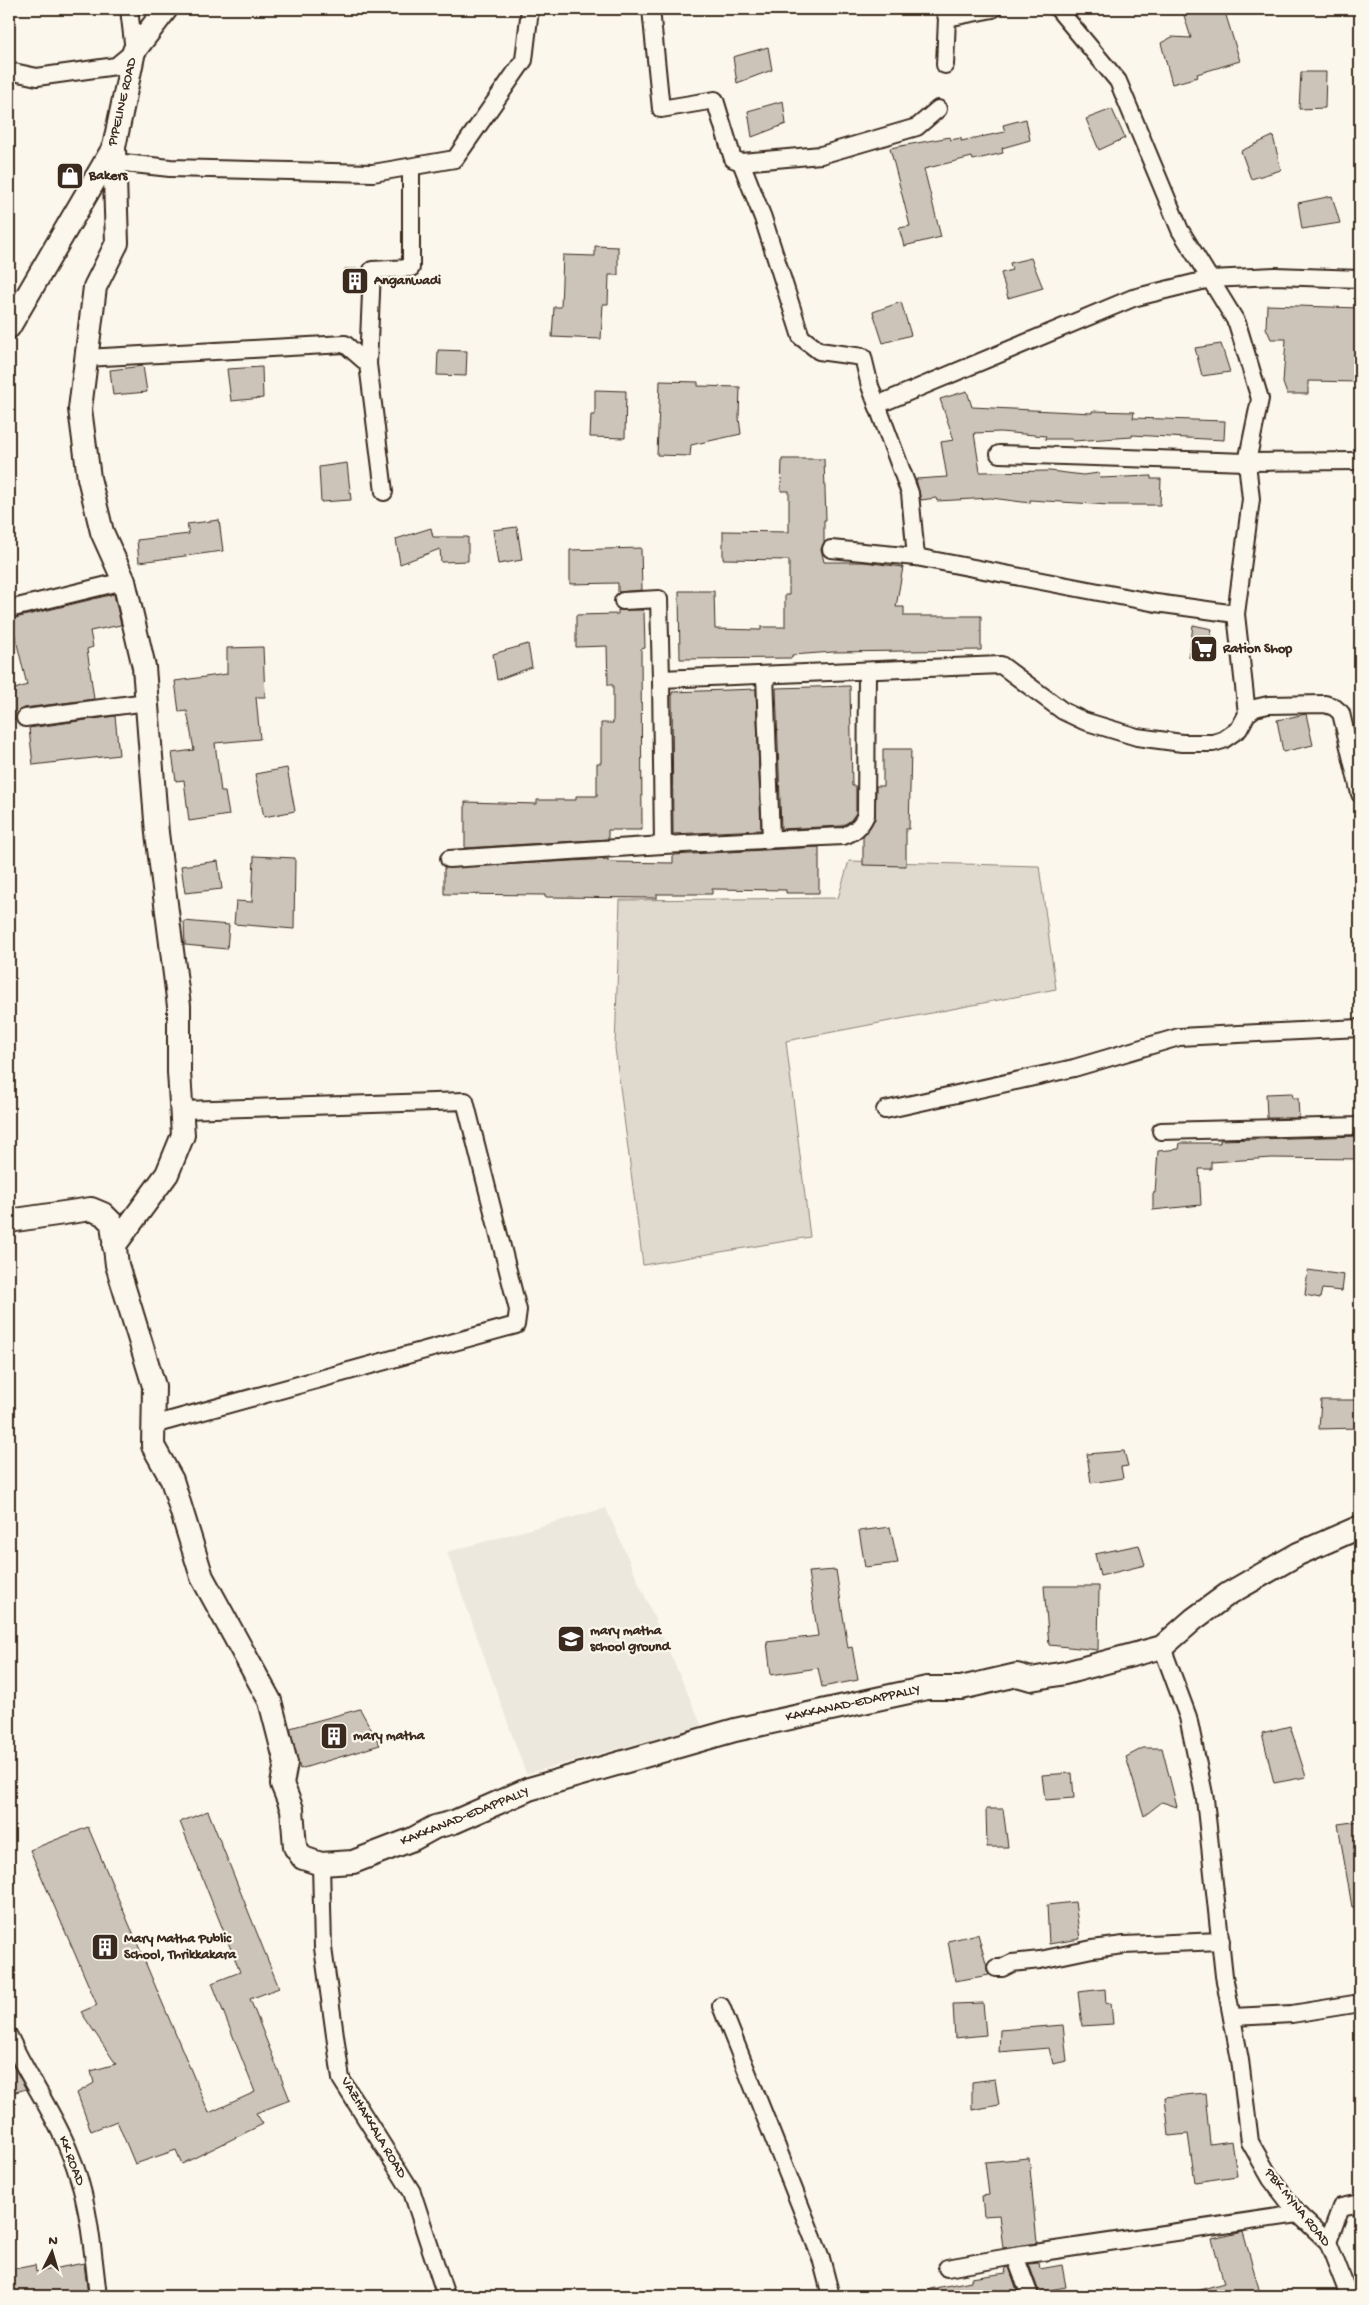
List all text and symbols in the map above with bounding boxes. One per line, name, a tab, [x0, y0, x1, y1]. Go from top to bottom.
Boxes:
street label: PIPELINE ROAD	[104, 55, 142, 149]
shop icon: Bakers	[55, 161, 85, 191]
place label: Bakers	[88, 168, 128, 185]
building icon: Anganwadi	[340, 266, 370, 296]
place label: Anganwadi	[373, 273, 441, 290]
supermarket icon: Ration Shop	[1189, 634, 1219, 664]
place label: Ration Shop	[1222, 641, 1292, 658]
place label: mary matha school ground	[590, 1623, 672, 1656]
school or university icon: mary matha school ground	[556, 1624, 586, 1654]
street label: KAKKANAD-EDAPPALLY	[784, 1681, 922, 1727]
building icon: mary matha	[319, 1721, 349, 1751]
place label: mary matha	[353, 1728, 426, 1745]
street label: KAKKANAD-EDAPPALLY	[398, 1783, 532, 1851]
place label: Mary Matha Public School, Thrikkakara	[124, 1931, 237, 1964]
building icon: Mary Matha Public School, Thrikkakara	[90, 1932, 120, 1962]
street label: VAZHAKKALA ROAD	[336, 2074, 410, 2182]
street label: KK ROAD	[54, 2134, 89, 2189]
street label: PBK MYNA ROAD	[1260, 2165, 1334, 2251]
north arrow	[28, 2228, 78, 2278]
text: N	[48, 2233, 58, 2250]

